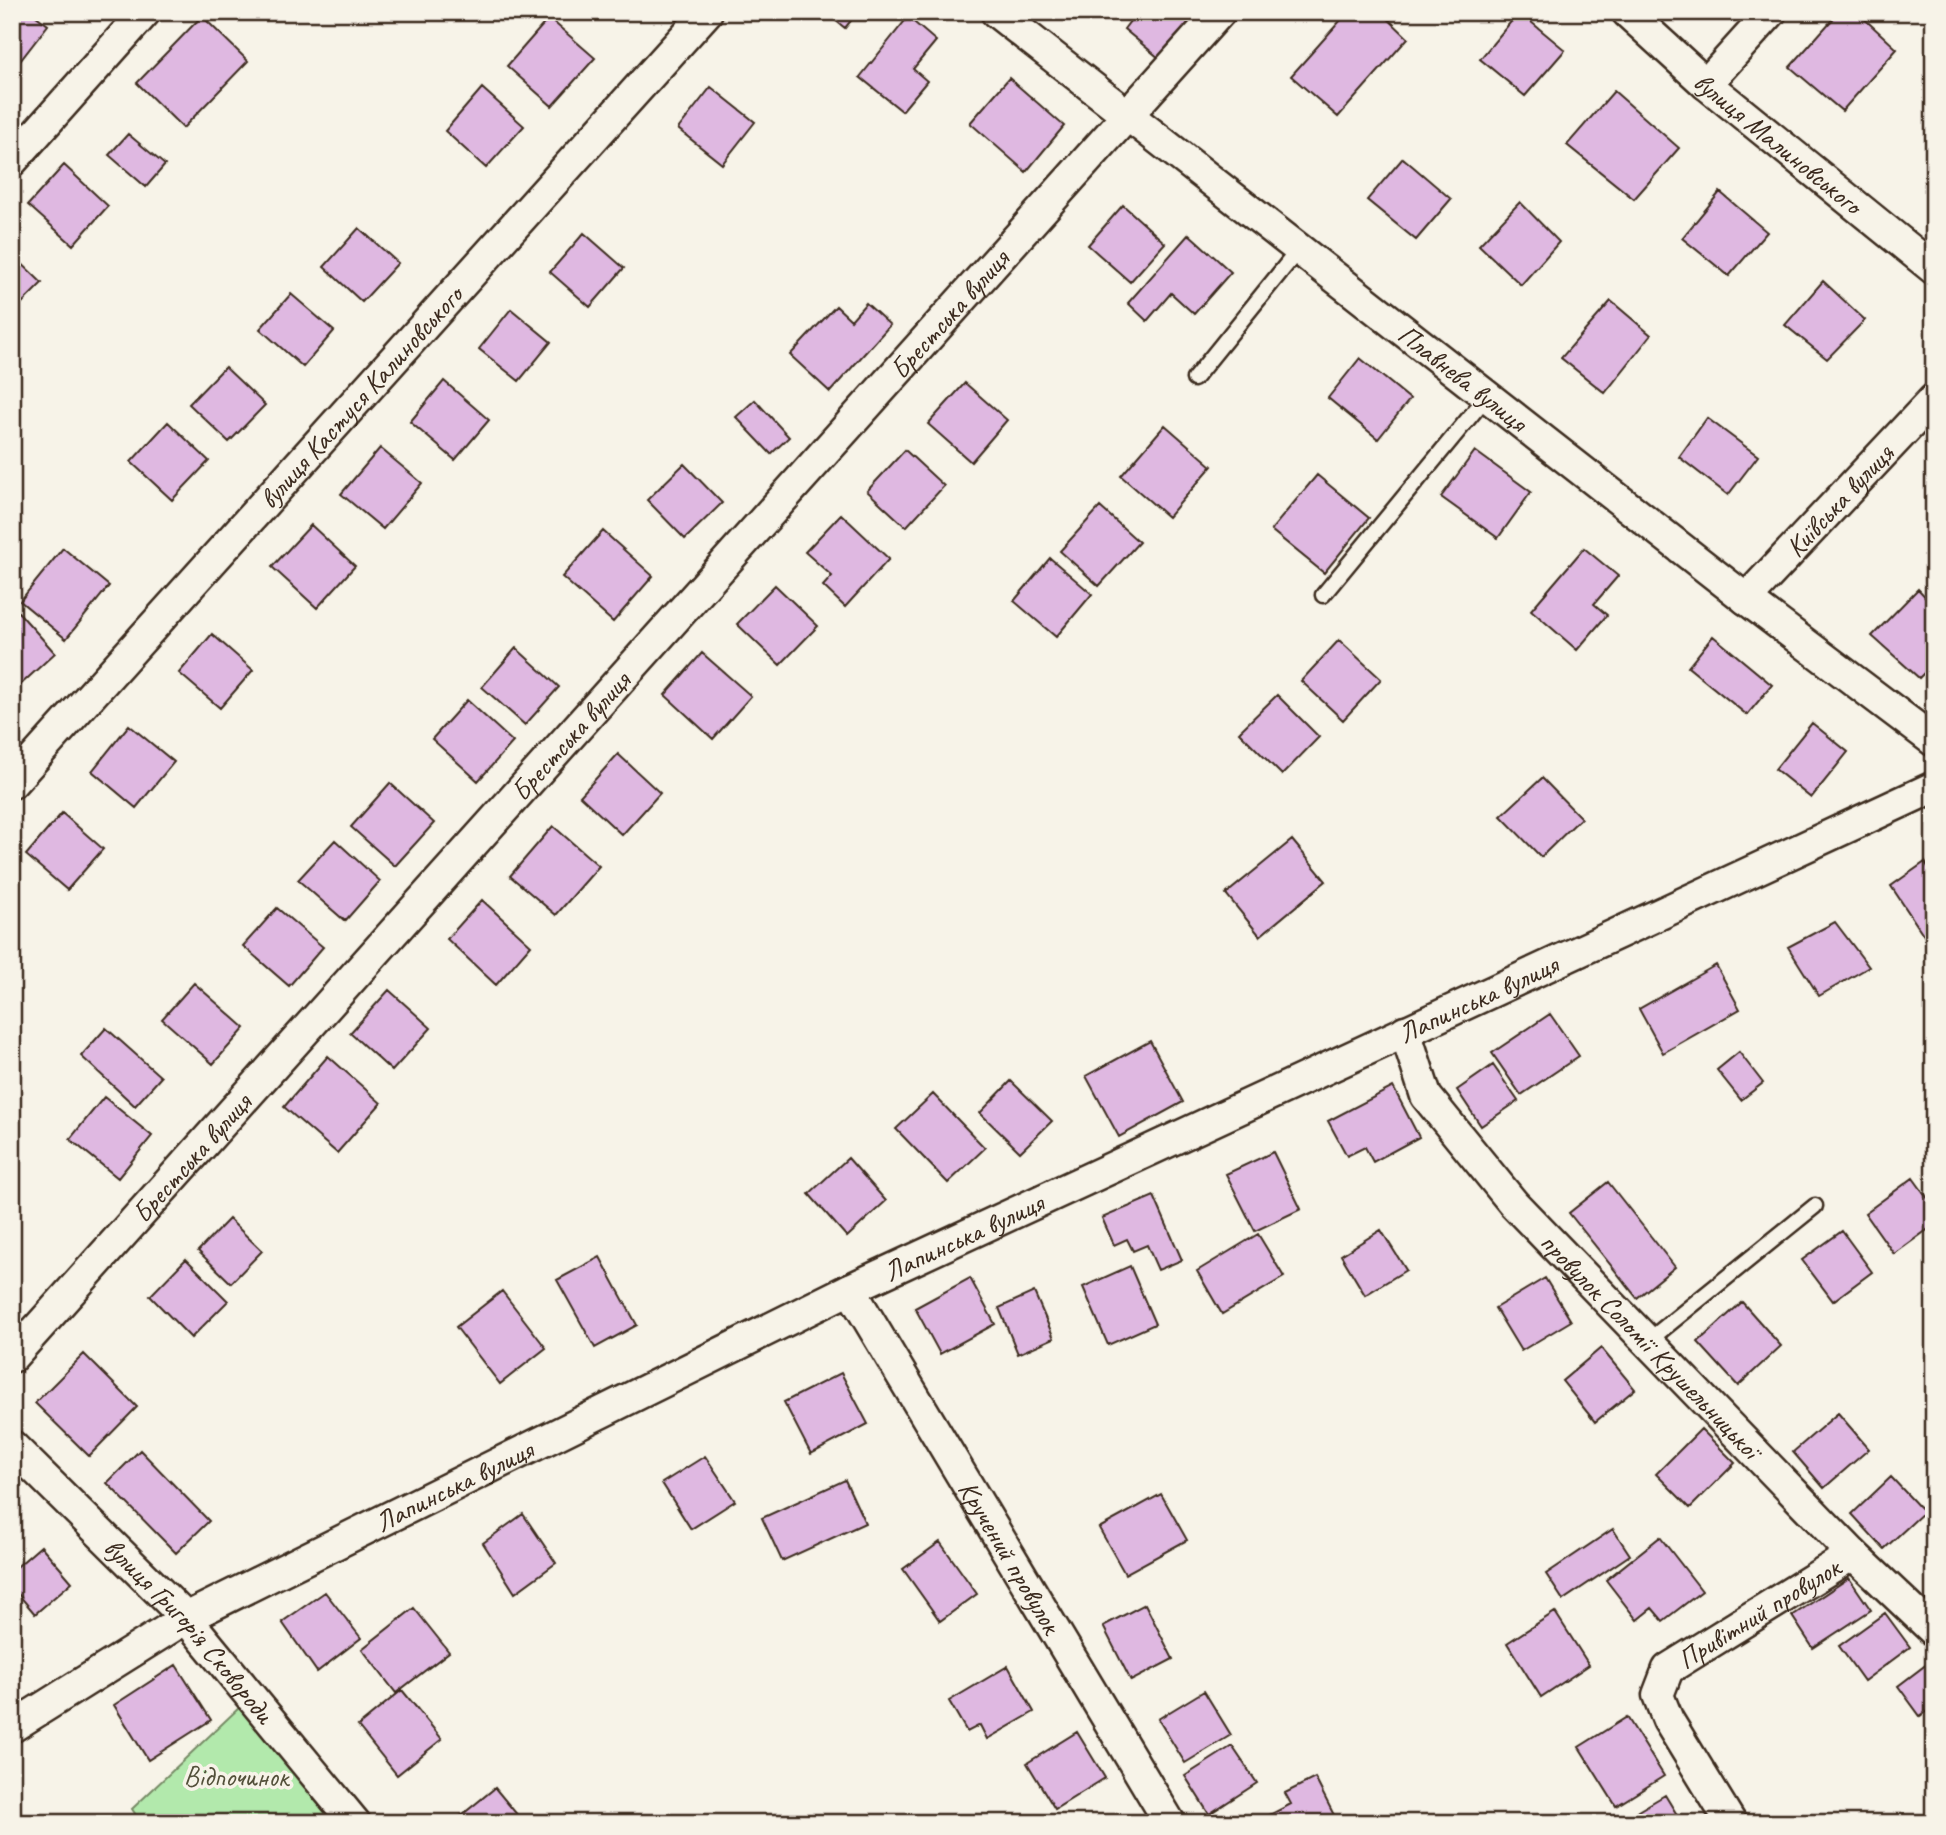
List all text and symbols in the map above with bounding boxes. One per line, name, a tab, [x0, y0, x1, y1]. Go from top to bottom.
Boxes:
street label: вулиця Малиновського	[1687, 64, 1872, 223]
street label: Брестська вулиця	[882, 240, 1017, 386]
street label: вулиця Кастуся Калиновського	[251, 276, 472, 515]
street label: Плавнева вулиця	[1391, 316, 1537, 440]
street label: Київська вулиця	[1778, 435, 1901, 564]
street label: Брестська вулиця	[503, 662, 639, 808]
street label: Лапинська вулиця	[1392, 945, 1565, 1050]
street label: Брестська вулиця	[124, 1084, 260, 1230]
street label: Лапинська вулиця	[878, 1184, 1051, 1289]
street label: провулок Соломії Крушельницької	[1533, 1224, 1772, 1469]
street label: Лапинська вулиця	[369, 1430, 541, 1539]
street label: Кручений провулок	[951, 1474, 1071, 1642]
street label: вулиця Григорія Сковороди	[97, 1530, 284, 1731]
street label: Привітний провулок	[1671, 1548, 1848, 1676]
park label: Відпочинок	[184, 1759, 291, 1794]

